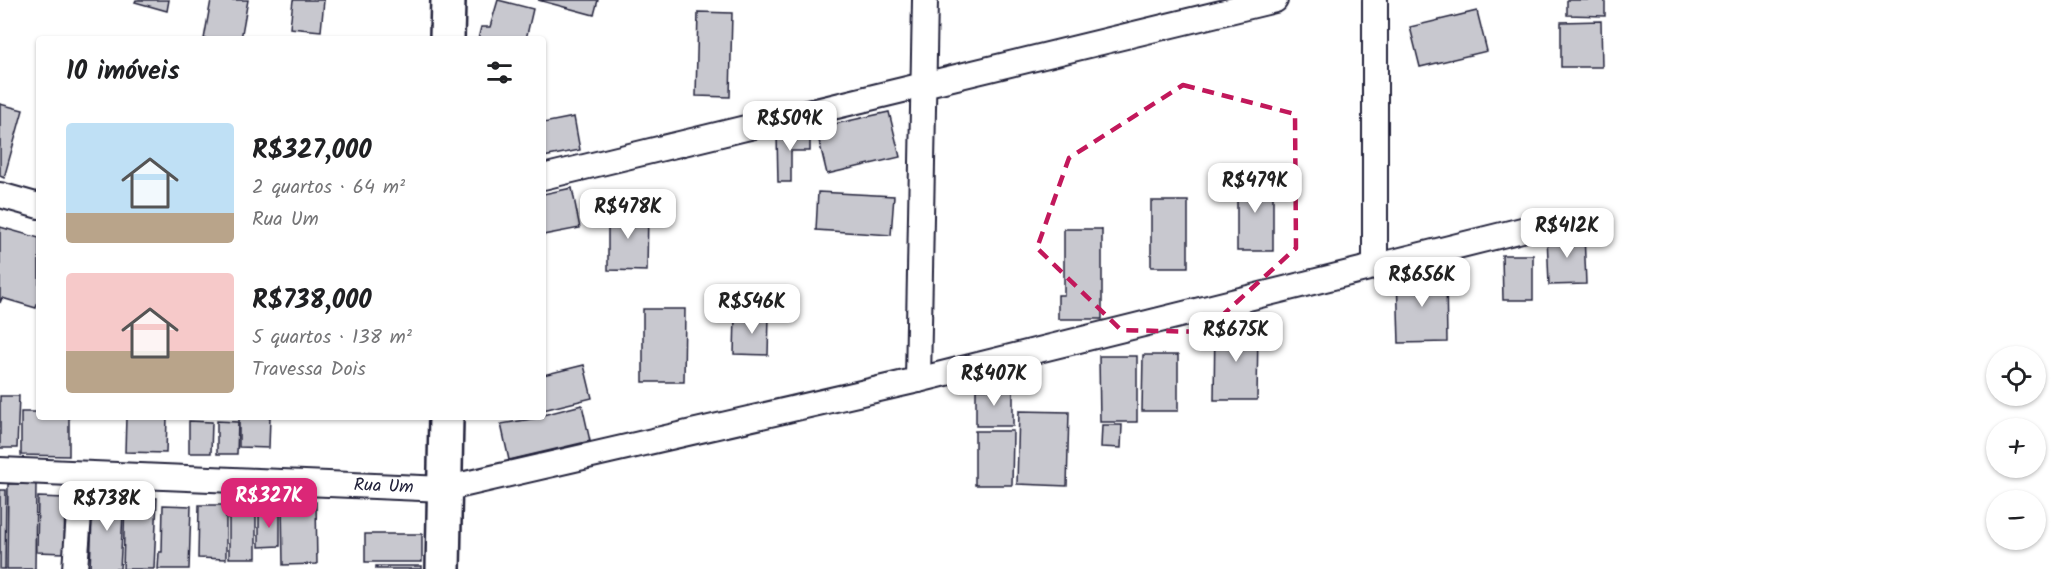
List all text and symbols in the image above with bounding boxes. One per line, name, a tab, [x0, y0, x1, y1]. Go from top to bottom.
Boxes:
text: 10 imóveis	[66, 51, 180, 93]
icon: filters	[483, 56, 516, 89]
pin: R$509K	[741, 101, 839, 152]
text: R$509K	[757, 104, 823, 136]
text: R$327,000	[252, 130, 372, 172]
icon: home	[114, 147, 186, 219]
pin: R$479K	[1206, 163, 1304, 214]
text: R$479K	[1222, 166, 1288, 198]
text: 2 quartos · 64 m²	[252, 172, 405, 204]
pin: R$478K	[579, 189, 677, 240]
text: R$478K	[594, 192, 662, 224]
text: Rua Um	[252, 204, 319, 236]
pin: R$412K	[1518, 208, 1616, 259]
text: R$412K	[1535, 211, 1599, 243]
pin: R$656K	[1373, 257, 1471, 308]
text: R$656K	[1388, 260, 1456, 292]
text: R$738,000	[252, 280, 372, 322]
pin: R$546K	[703, 284, 801, 335]
text: R$546K	[718, 287, 786, 319]
icon: home	[114, 297, 186, 369]
pin: R$675K	[1187, 312, 1285, 363]
text: R$675K	[1203, 315, 1269, 347]
text: 5 quartos · 138 m²	[252, 322, 412, 354]
map controls	[1986, 346, 2046, 550]
button: locate	[1986, 346, 2046, 406]
text: Travessa Dois	[252, 354, 366, 386]
pin: R$407K	[945, 356, 1043, 407]
text: R$407K	[961, 359, 1027, 391]
button: +	[1986, 418, 2046, 478]
street label: Rua Um	[353, 471, 414, 502]
pin: R$327K	[220, 478, 318, 529]
pin: R$738K	[58, 481, 156, 532]
text: R$327K	[235, 481, 303, 513]
text: R$738K	[73, 484, 141, 516]
button: −	[1986, 490, 2046, 550]

